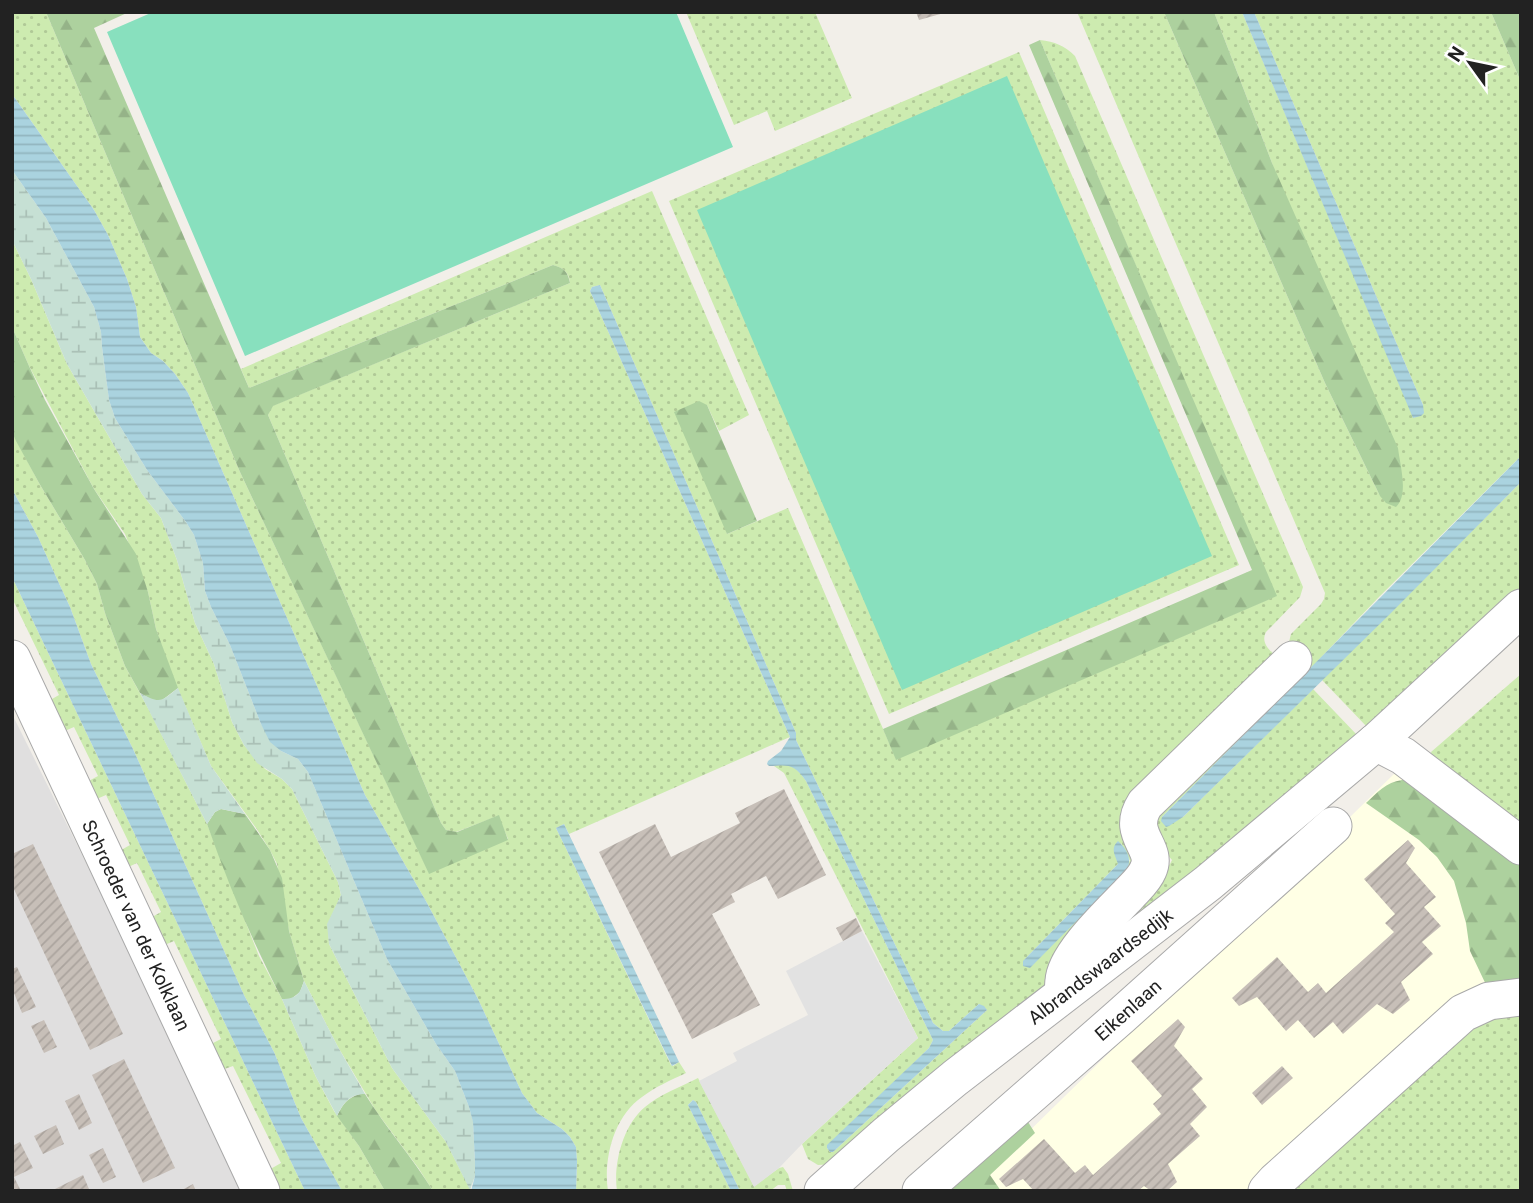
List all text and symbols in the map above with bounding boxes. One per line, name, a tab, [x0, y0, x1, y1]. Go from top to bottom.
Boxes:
north arrow	[1435, 28, 1505, 98]
text: N	[1443, 42, 1469, 66]
street label: Schroeder van der Kolklaan	[77, 816, 195, 1035]
street label: Albrandswaardsedijk	[1023, 903, 1178, 1030]
street label: Eikenlaan	[1090, 975, 1166, 1046]

